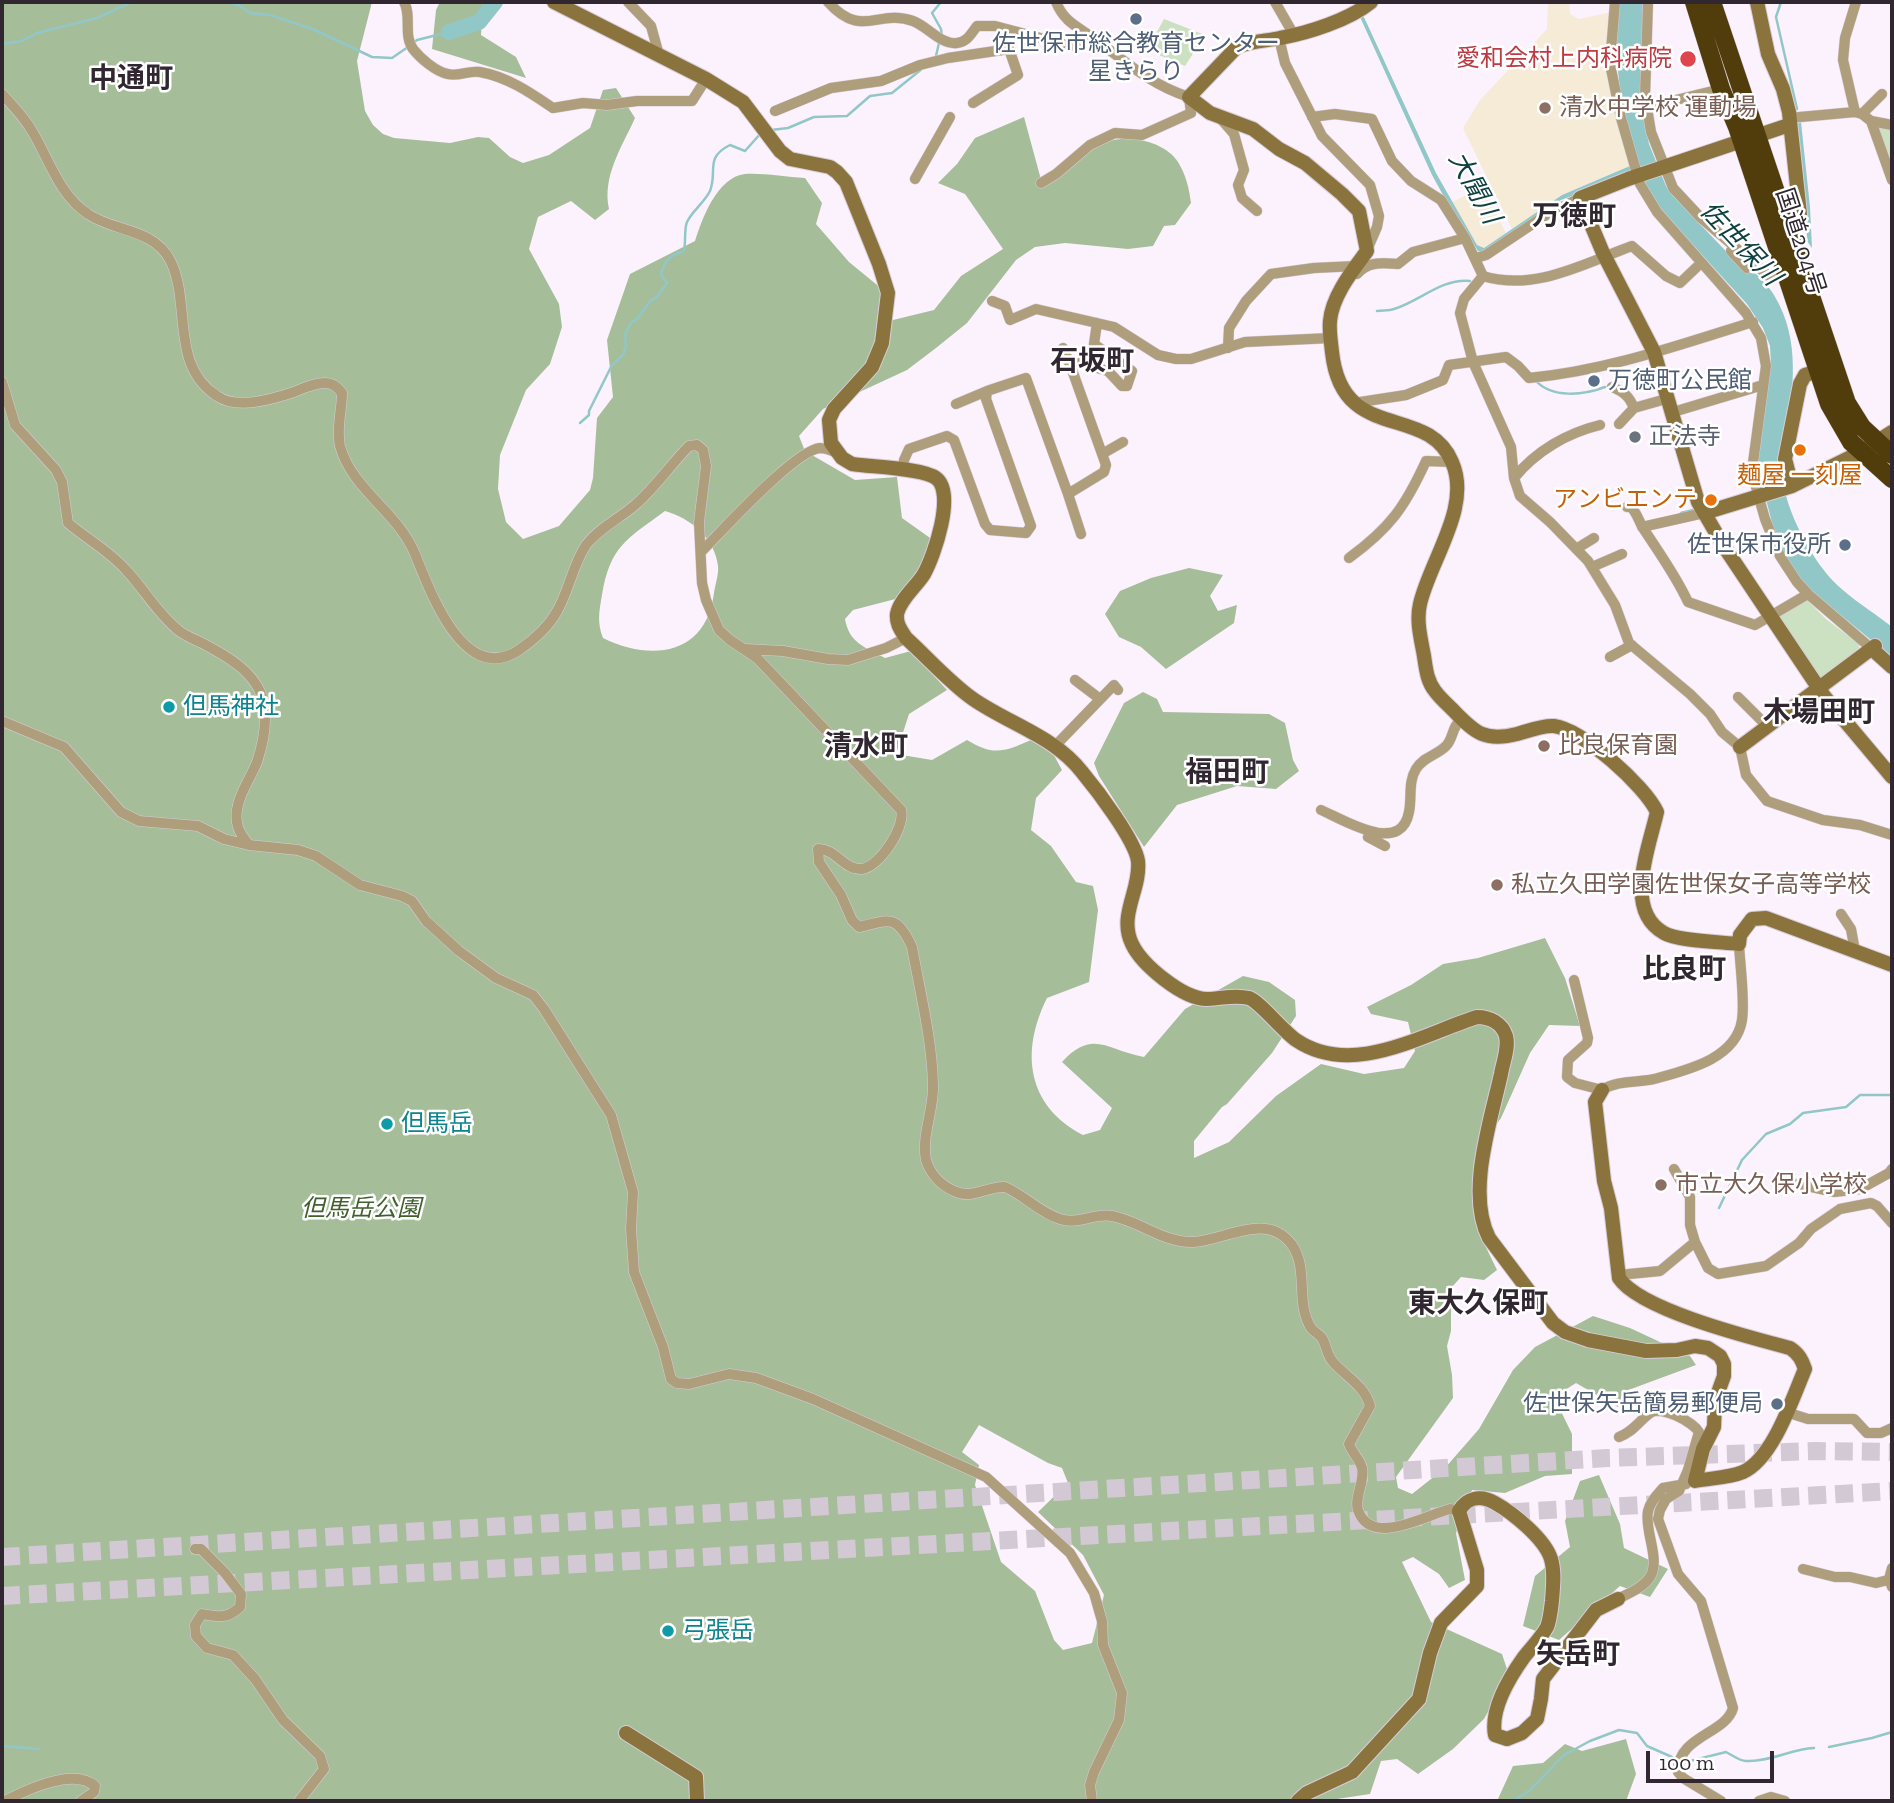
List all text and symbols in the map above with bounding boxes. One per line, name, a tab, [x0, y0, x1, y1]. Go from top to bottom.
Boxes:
marker: 佐世保市総合教育センター 星きらり	[1128, 11, 1144, 27]
place label: 佐世保市総合教育センター 星きらり	[992, 30, 1280, 86]
place label: 愛和会村上内科病院	[1456, 45, 1672, 73]
marker: 愛和会村上内科病院	[1678, 49, 1698, 69]
district label: 中通町	[89, 62, 173, 96]
place label: 清水中学校 運動場	[1559, 94, 1756, 122]
marker: 清水中学校 運動場	[1537, 100, 1553, 116]
water label: 大聞川	[1441, 146, 1507, 230]
street label: 国道204号	[1769, 185, 1831, 299]
water label: 佐世保川	[1693, 195, 1787, 293]
district label: 万徳町	[1532, 200, 1616, 234]
district label: 石坂町	[1050, 345, 1134, 379]
place label: 万徳町公民館	[1608, 367, 1752, 395]
marker: 万徳町公民館	[1586, 373, 1602, 389]
place label: 正法寺	[1649, 423, 1721, 451]
marker: 正法寺	[1627, 429, 1643, 445]
marker: 麺屋 一刻屋	[1792, 442, 1808, 458]
place label: 麺屋 一刻屋	[1737, 462, 1863, 490]
place label: アンビエンテ	[1553, 486, 1697, 514]
marker: アンビエンテ	[1703, 492, 1719, 508]
place label: 佐世保市役所	[1687, 531, 1831, 559]
marker: 佐世保市役所	[1837, 537, 1853, 553]
place label: 但馬神社	[183, 693, 279, 721]
district label: 木場田町	[1763, 696, 1875, 730]
marker: 但馬神社	[161, 699, 177, 715]
district label: 清水町	[824, 730, 908, 764]
place label: 比良保育園	[1558, 732, 1678, 760]
marker: 比良保育園	[1536, 738, 1552, 754]
district label: 福田町	[1185, 756, 1269, 790]
place label: 私立久田学園佐世保女子高等学校	[1511, 871, 1871, 899]
marker: 私立久田学園佐世保女子高等学校	[1489, 877, 1505, 893]
district label: 比良町	[1642, 953, 1726, 987]
place label: 但馬岳	[401, 1110, 473, 1138]
marker: 但馬岳	[379, 1116, 395, 1132]
place label: 市立大久保小学校	[1675, 1171, 1867, 1199]
marker: 市立大久保小学校	[1653, 1177, 1669, 1193]
park label: 但馬岳公園	[301, 1195, 421, 1223]
district label: 東大久保町	[1408, 1287, 1548, 1321]
place label: 佐世保矢岳簡易郵便局	[1523, 1390, 1763, 1418]
marker: 佐世保矢岳簡易郵便局	[1769, 1396, 1785, 1412]
place label: 弓張岳	[682, 1617, 754, 1645]
marker: 弓張岳	[660, 1623, 676, 1639]
district label: 矢岳町	[1536, 1638, 1620, 1672]
scale bar	[1649, 1736, 1777, 1780]
text: 100 m	[1659, 1750, 1714, 1775]

